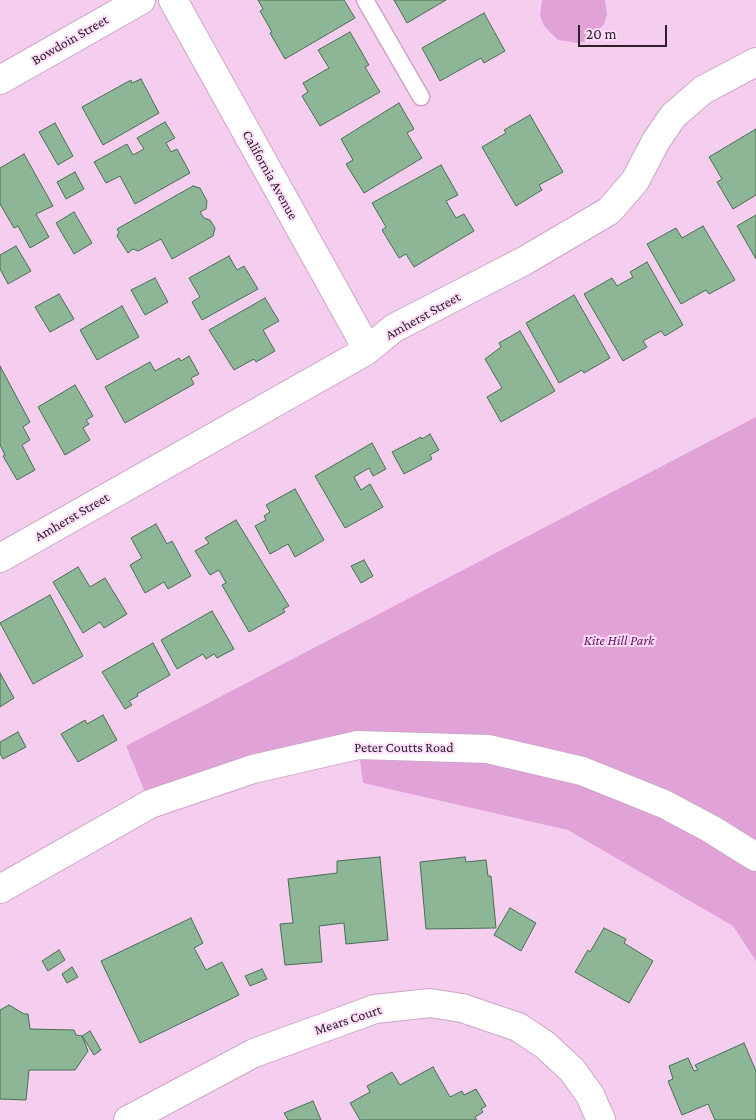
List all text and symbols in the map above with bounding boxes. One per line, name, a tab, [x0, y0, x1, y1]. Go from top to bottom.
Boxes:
street label: Bowdoin Street	[29, 11, 111, 69]
scale bar	[581, 15, 670, 47]
text: 20 m	[586, 26, 617, 42]
street label: California Avenue	[239, 127, 301, 223]
street label: Amherst Street	[382, 288, 464, 344]
street label: Amherst Street	[32, 489, 112, 545]
park label: Kite Hill Park	[584, 633, 654, 649]
street label: Peter Coutts Road	[354, 740, 454, 756]
street label: Mears Court	[312, 1001, 384, 1039]

